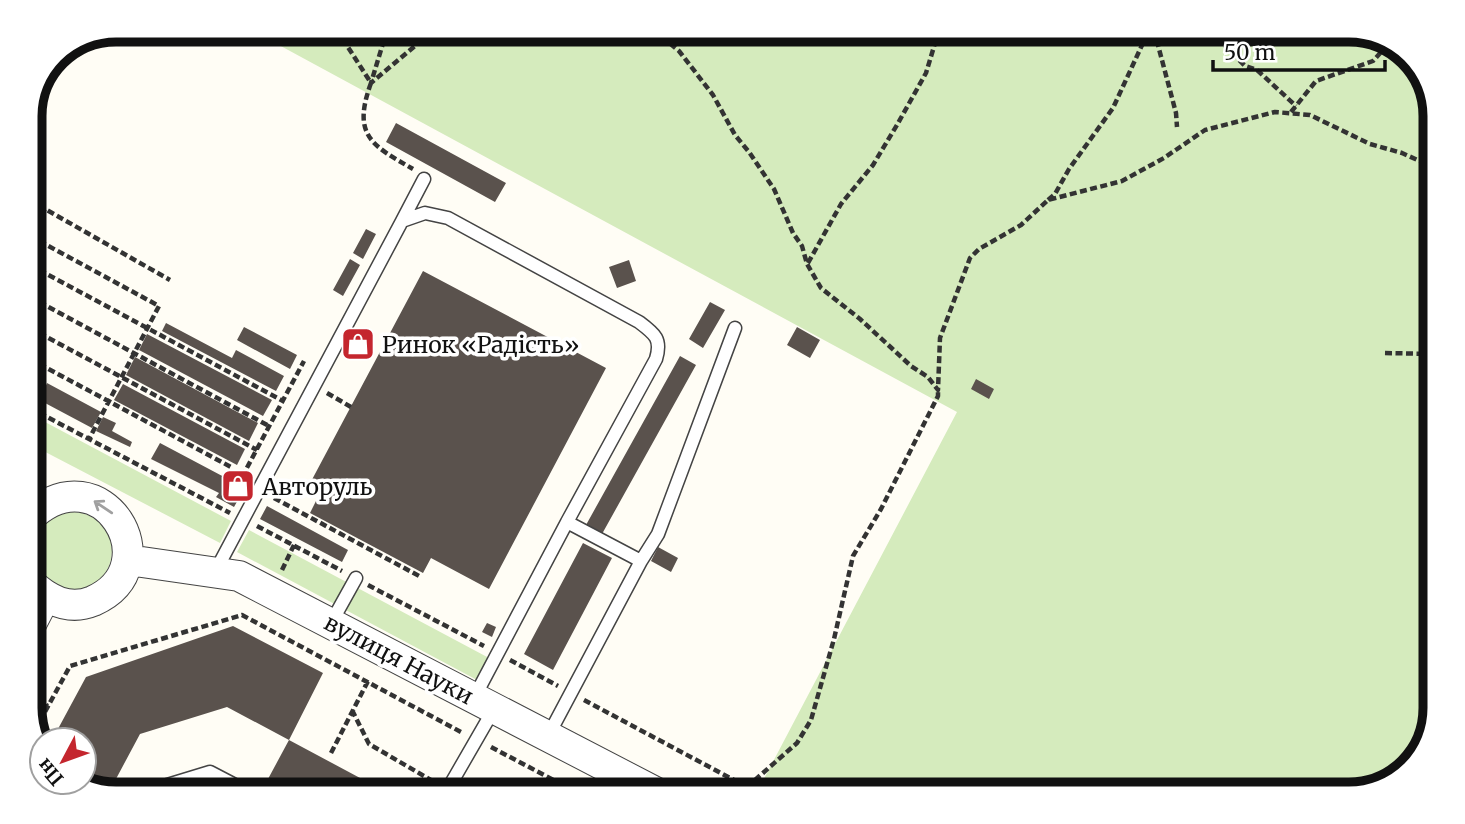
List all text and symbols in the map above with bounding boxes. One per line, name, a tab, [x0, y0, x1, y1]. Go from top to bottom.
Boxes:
scale bar	[1213, 28, 1384, 72]
text: 50 m	[1224, 39, 1275, 66]
shop icon: Ринок «Радість»	[339, 325, 377, 363]
place label: Ринок «Радість»	[382, 330, 579, 359]
shop icon: Авторуль	[219, 467, 257, 505]
place label: Авторуль	[261, 472, 373, 501]
one-way arrow	[94, 499, 113, 514]
street label: вулиця Науки	[320, 608, 478, 710]
north arrow	[28, 726, 98, 796]
text: Пн	[32, 754, 69, 791]

